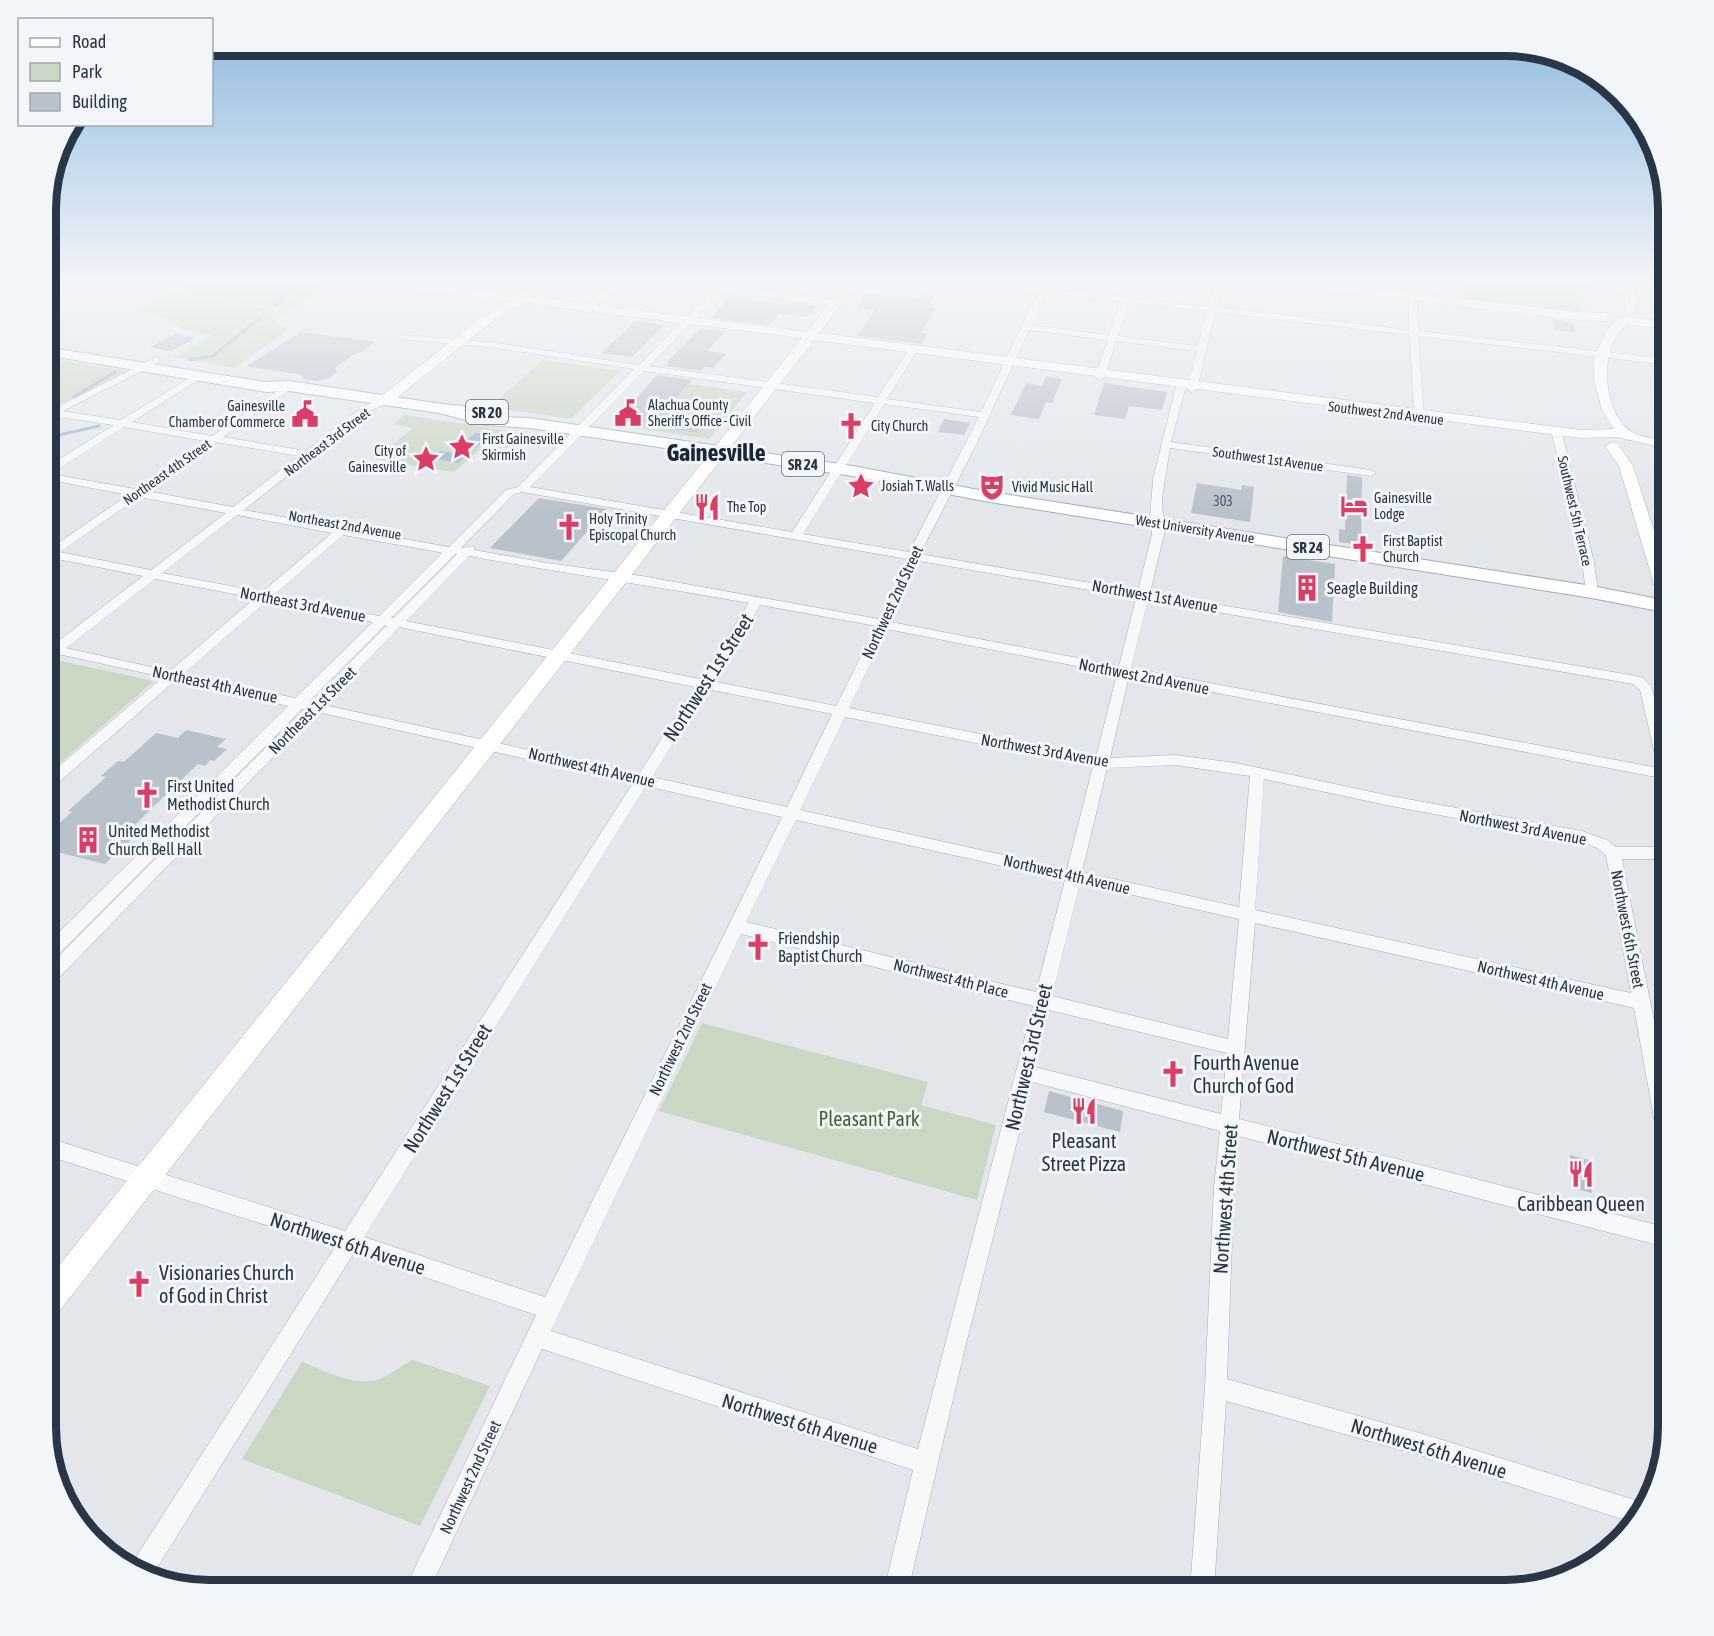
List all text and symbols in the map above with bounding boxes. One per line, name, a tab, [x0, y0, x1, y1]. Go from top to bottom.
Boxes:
legend	[18, 18, 213, 126]
text: Road	[72, 31, 106, 52]
text: Park	[72, 61, 102, 82]
text: Building	[72, 91, 127, 112]
place label: Alachua County Sheriff's Office - Civil	[648, 397, 752, 429]
place label: Gainesville Chamber of Commerce	[169, 398, 285, 430]
public building icon: Alachua County Sheriff's Office - Civil	[613, 398, 643, 428]
street label: Southwest 2nd Avenue	[1327, 398, 1445, 428]
public building icon: Gainesville Chamber of Commerce	[290, 399, 320, 429]
road number: SR 20	[466, 400, 508, 424]
street label: Northeast 3rd Street	[281, 404, 373, 480]
church icon: City Church	[836, 411, 866, 441]
place label: City Church	[871, 418, 928, 434]
place label: First Gainesville Skirmish	[482, 431, 564, 463]
place icon: First Gainesville Skirmish	[447, 432, 477, 462]
street label: Northeast 4th Street	[120, 436, 214, 508]
district label: Gainesville	[666, 439, 766, 466]
place label: City of Gainesville	[348, 443, 406, 475]
street label: Southwest 1st Avenue	[1212, 443, 1324, 475]
place icon: City of Gainesville	[411, 444, 441, 474]
road number: SR 24	[782, 452, 824, 476]
street label: Southwest 5th Terrace	[1555, 454, 1595, 568]
place icon: Josiah T. Walls	[846, 471, 876, 501]
theatre icon: Vivid Music Hall	[977, 472, 1007, 502]
place label: Josiah T. Walls	[881, 478, 954, 494]
place label: Vivid Music Hall	[1012, 479, 1093, 495]
place label: Gainesville Lodge	[1374, 490, 1432, 522]
hotel icon: Gainesville Lodge	[1339, 491, 1369, 521]
restaurant icon: The Top	[692, 492, 722, 522]
house number: 303	[1213, 493, 1233, 509]
place label: The Top	[727, 499, 767, 515]
street label: Northeast 2nd Avenue	[287, 507, 403, 543]
place label: Holy Trinity Episcopal Church	[589, 511, 676, 543]
church icon: Holy Trinity Episcopal Church	[554, 512, 584, 542]
street label: West University Avenue	[1134, 512, 1256, 546]
place label: First Baptist Church	[1383, 533, 1443, 565]
church icon: First Baptist Church	[1348, 534, 1378, 564]
road number: SR 24	[1287, 535, 1329, 559]
street label: Northwest 2nd Street	[858, 542, 926, 662]
building icon: Seagle Building	[1292, 573, 1322, 603]
street label: Northwest 1st Avenue	[1091, 576, 1219, 616]
place label: Seagle Building	[1327, 579, 1418, 598]
street label: Northeast 3rd Avenue	[239, 583, 367, 625]
street label: Northwest 1st Street	[658, 609, 758, 745]
street label: Northwest 2nd Avenue	[1077, 655, 1211, 697]
street label: Northeast 4th Avenue	[151, 662, 279, 706]
street label: Northeast 1st Street	[265, 662, 360, 757]
street label: Northwest 3rd Avenue	[980, 730, 1110, 770]
street label: Northwest 4th Avenue	[527, 744, 657, 790]
place label: First United Methodist Church	[167, 777, 270, 813]
church icon: First United Methodist Church	[132, 780, 162, 810]
street label: Northwest 3rd Avenue	[1458, 806, 1588, 848]
place label: United Methodist Church Bell Hall	[108, 822, 210, 858]
building icon: United Methodist Church Bell Hall	[73, 825, 103, 855]
street label: Northwest 4th Avenue	[1002, 851, 1132, 897]
street label: Northwest 6th Street	[1608, 868, 1648, 990]
place label: Friendship Baptist Church	[778, 929, 862, 966]
church icon: Friendship Baptist Church	[743, 932, 773, 962]
street label: Northwest 4th Place	[892, 955, 1010, 1001]
street label: Northwest 4th Avenue	[1476, 957, 1606, 1003]
street label: Northwest 2nd Street	[645, 979, 715, 1098]
street label: Northwest 3rd Street	[1000, 981, 1056, 1133]
street label: Northwest 1st Street	[398, 1019, 496, 1157]
place label: Fourth Avenue Church of God	[1193, 1051, 1299, 1097]
church icon: Fourth Avenue Church of God	[1158, 1059, 1188, 1089]
restaurant icon: Pleasant Street Pizza	[1069, 1096, 1099, 1126]
park label: Pleasant Park	[818, 1107, 920, 1130]
street label: Northwest 4th Street	[1208, 1123, 1242, 1275]
street label: Northwest 5th Avenue	[1265, 1124, 1427, 1186]
place label: Pleasant Street Pizza	[1042, 1129, 1126, 1175]
restaurant icon: Caribbean Queen	[1566, 1159, 1596, 1189]
place label: Caribbean Queen	[1517, 1192, 1645, 1215]
street label: Northwest 6th Avenue	[268, 1207, 428, 1279]
place label: Visionaries Church of God in Christ	[159, 1261, 294, 1307]
church icon: Visionaries Church of God in Christ	[124, 1269, 154, 1299]
street label: Northwest 6th Avenue	[719, 1388, 881, 1458]
street label: Northwest 6th Avenue	[1348, 1413, 1510, 1483]
street label: Northwest 2nd Street	[436, 1417, 504, 1537]

